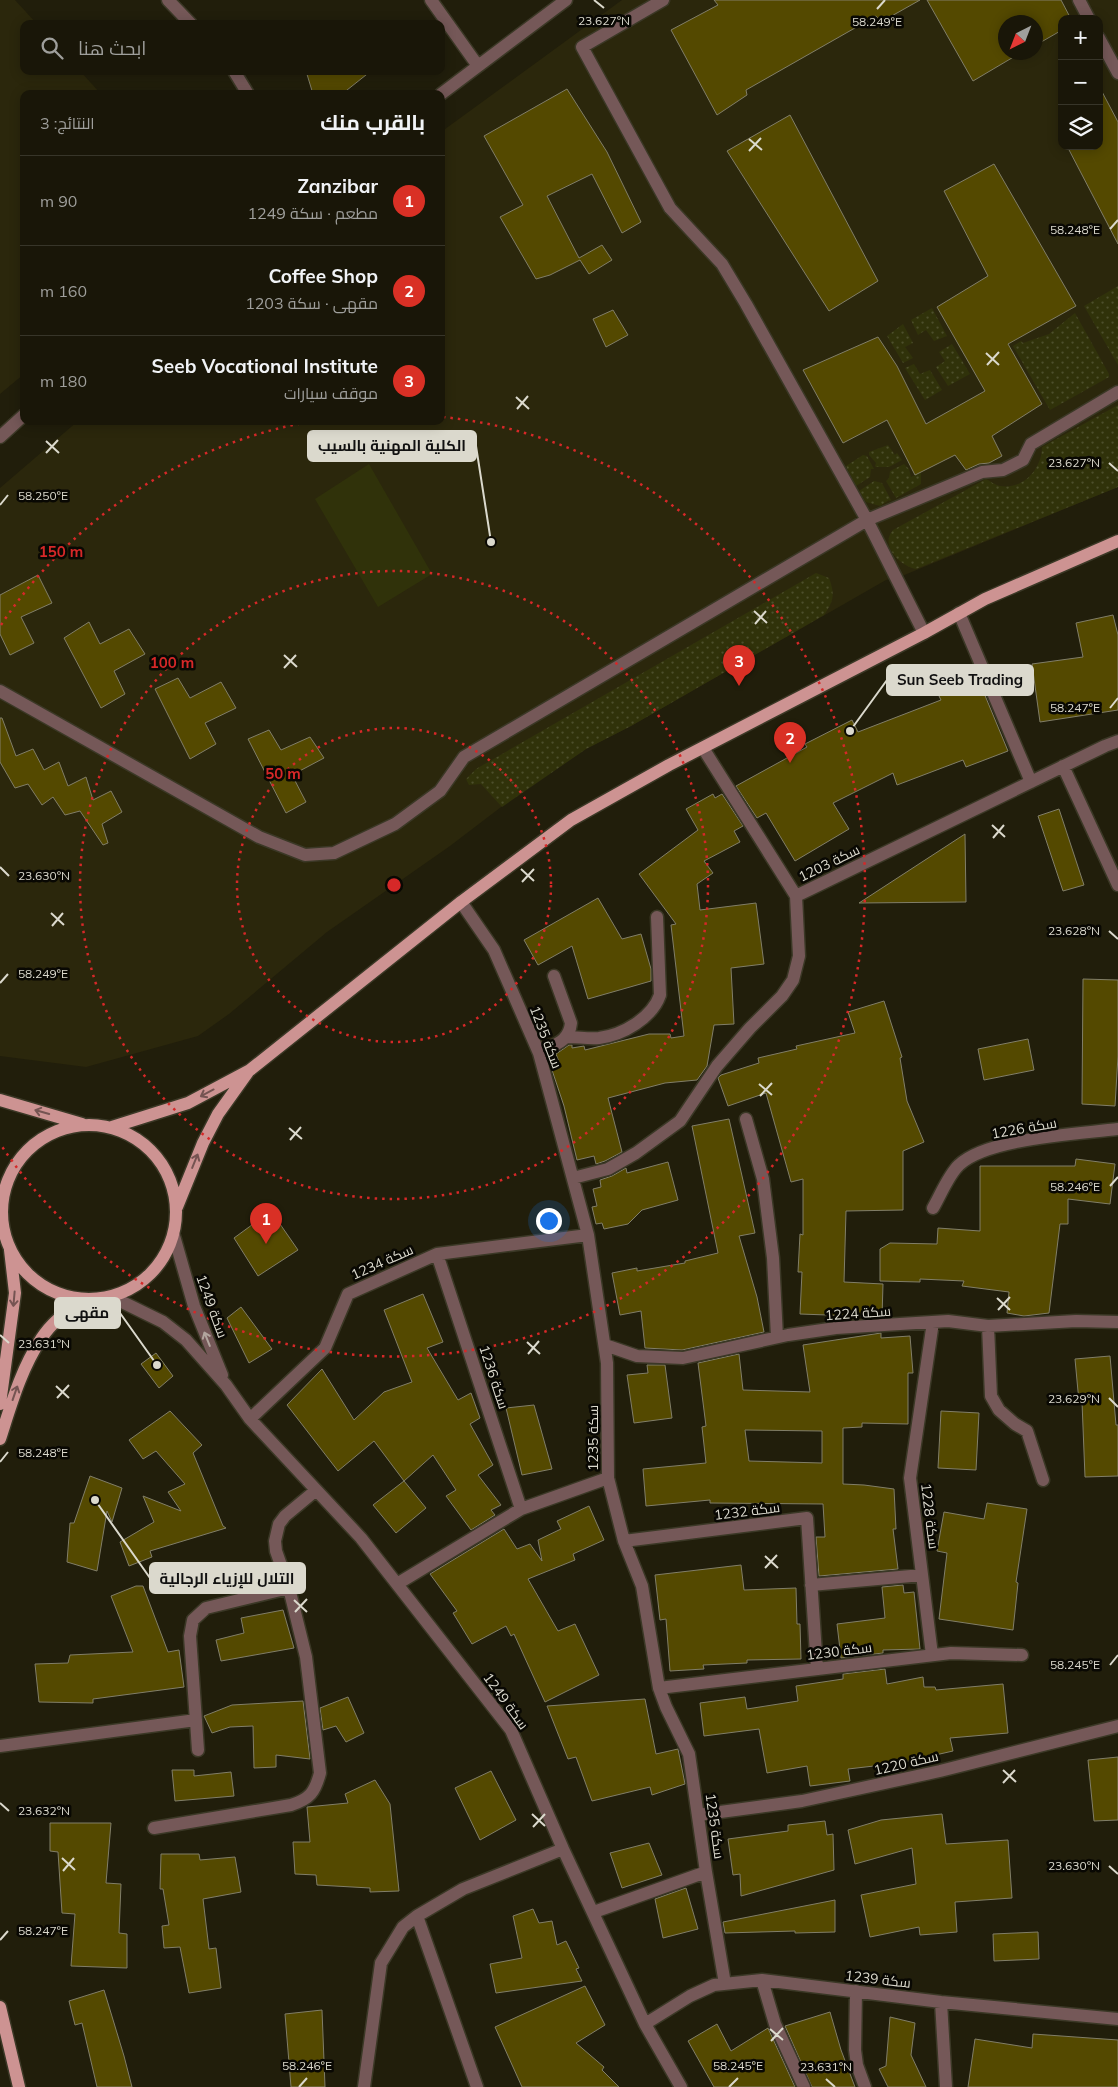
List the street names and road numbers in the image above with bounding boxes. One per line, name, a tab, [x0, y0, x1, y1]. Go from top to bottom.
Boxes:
street label: سكة 1203	[795, 840, 863, 886]
street label: سكة 1235	[526, 1003, 566, 1071]
street label: سكة 1226	[990, 1113, 1058, 1143]
street label: سكة 1234	[348, 1240, 416, 1284]
street label: سكة 1249	[192, 1272, 232, 1340]
street label: سكة 1224	[824, 1302, 892, 1324]
street label: سكة 1236	[475, 1343, 513, 1411]
street label: سكة 1235	[584, 1405, 602, 1471]
street label: سكة 1228	[917, 1482, 943, 1550]
street label: سكة 1232	[713, 1498, 781, 1524]
street label: سكة 1230	[805, 1638, 873, 1664]
street label: سكة 1249	[479, 1669, 533, 1733]
street label: سكة 1220	[872, 1747, 940, 1779]
street label: سكة 1235	[701, 1792, 729, 1860]
street label: سكة 1239	[844, 1966, 912, 1992]

